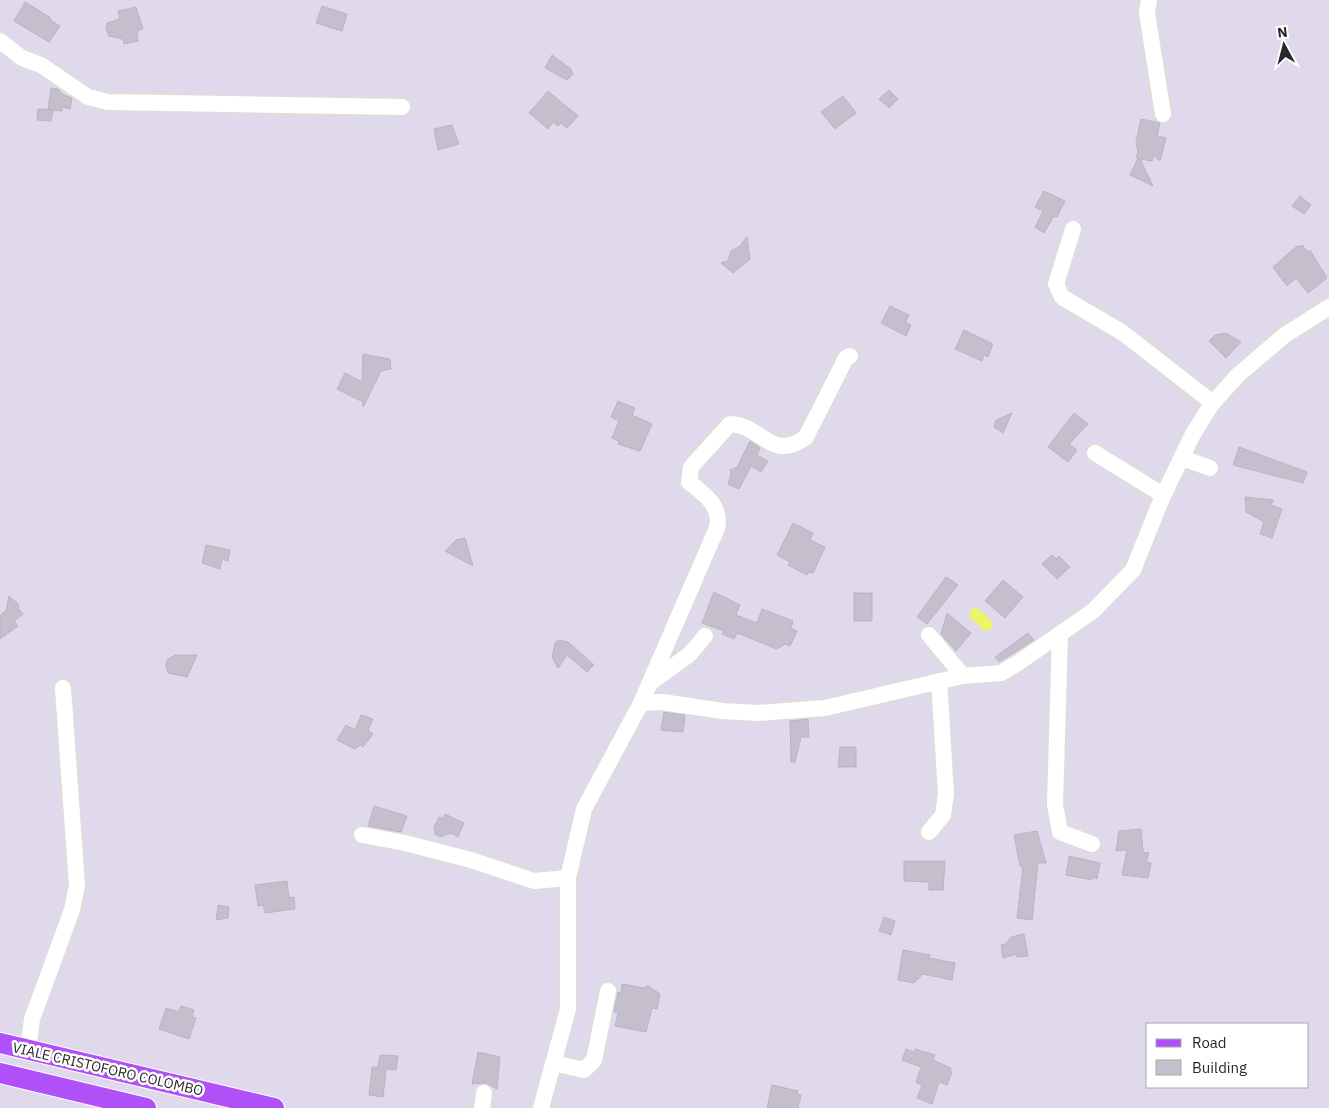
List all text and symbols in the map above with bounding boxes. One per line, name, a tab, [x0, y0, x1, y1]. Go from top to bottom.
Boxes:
north arrow	[1259, 20, 1309, 70]
text: N	[1276, 23, 1289, 42]
legend	[1146, 1023, 1309, 1088]
text: Road	[1192, 1033, 1227, 1052]
street label: VIALE CRISTOFORO COLOMBO	[11, 1038, 205, 1100]
text: Building	[1192, 1058, 1247, 1077]

